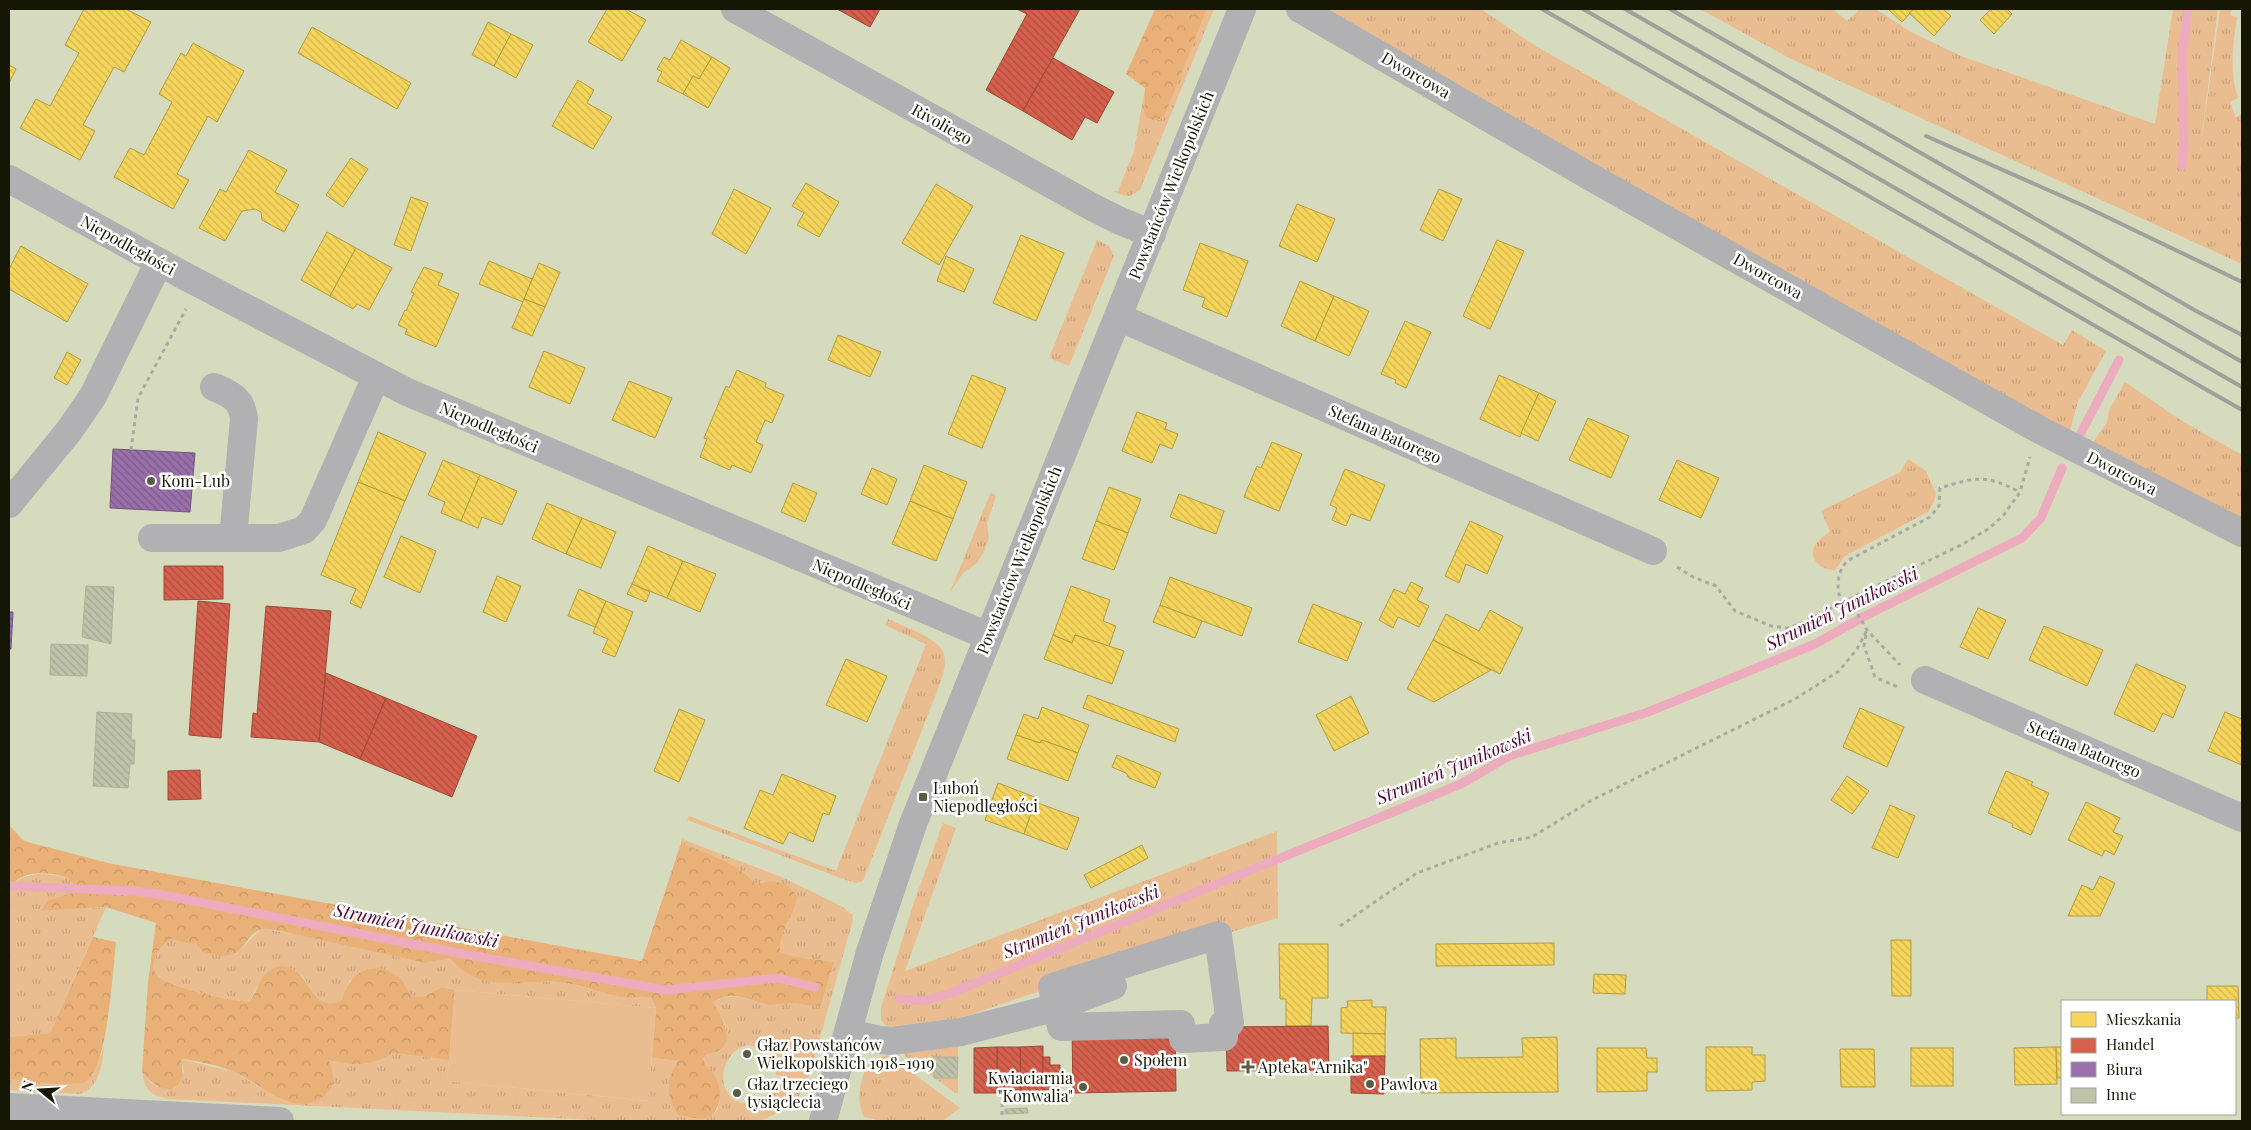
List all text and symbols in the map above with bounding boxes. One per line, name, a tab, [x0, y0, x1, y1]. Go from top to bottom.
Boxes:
street label: Dworcowa	[1378, 46, 1454, 103]
street label: Powstańców Wielkopolskich	[1123, 87, 1218, 282]
street label: Rivoliego	[908, 98, 976, 149]
street label: Niepodległości	[77, 210, 180, 279]
street label: Dworcowa	[1730, 248, 1807, 303]
street label: Niepodległości	[437, 396, 542, 457]
street label: Stefana Batorego	[1326, 399, 1445, 468]
street label: Dworcowa	[2084, 446, 2161, 499]
street label: Powstańców Wielkopolskich	[971, 462, 1066, 657]
place label: Kom-Lub	[161, 470, 230, 491]
marker: Kom-Lub	[145, 475, 157, 487]
street label: Niepodległości	[810, 553, 915, 614]
water label: Strumień Junikowski	[1760, 561, 1922, 656]
street label: Stefana Batorego	[2024, 715, 2144, 782]
water label: Strumień Junikowski	[1371, 722, 1536, 810]
place label: Luboń Niepodległości	[933, 777, 1038, 816]
marker: Luboń Niepodległości	[917, 791, 929, 803]
water label: Strumień Junikowski	[998, 879, 1163, 964]
water label: Strumień Junikowski	[331, 897, 501, 953]
legend	[2061, 1000, 2236, 1115]
text: Mieszkania	[2106, 1009, 2182, 1029]
place label: Głaz Powstańców Wielkopolskich 1918-1919	[756, 1034, 934, 1073]
text: Handel	[2106, 1034, 2154, 1054]
marker: Głaz Powstańców Wielkopolskich 1918-1919	[741, 1048, 753, 1060]
place label: Społem	[1134, 1049, 1187, 1070]
marker: Społem	[1118, 1054, 1130, 1066]
place label: Apteka "Arnika"	[1257, 1056, 1368, 1077]
text: Biura	[2106, 1059, 2143, 1079]
marker: Apteka "Arnika"	[1242, 1061, 1254, 1073]
north arrow	[15, 1065, 65, 1115]
place label: Kwiaciarnia "Konwalia"	[988, 1067, 1073, 1106]
place label: Głaz trzeciego tysiąclecia	[747, 1073, 848, 1112]
place label: Pawlova	[1380, 1073, 1438, 1094]
text: N	[17, 1078, 38, 1094]
marker: Pawlova	[1364, 1078, 1376, 1090]
marker: Kwiaciarnia "Konwalia"	[1077, 1081, 1089, 1093]
text: Inne	[2106, 1084, 2137, 1104]
marker: Głaz trzeciego tysiąclecia	[731, 1087, 743, 1099]

